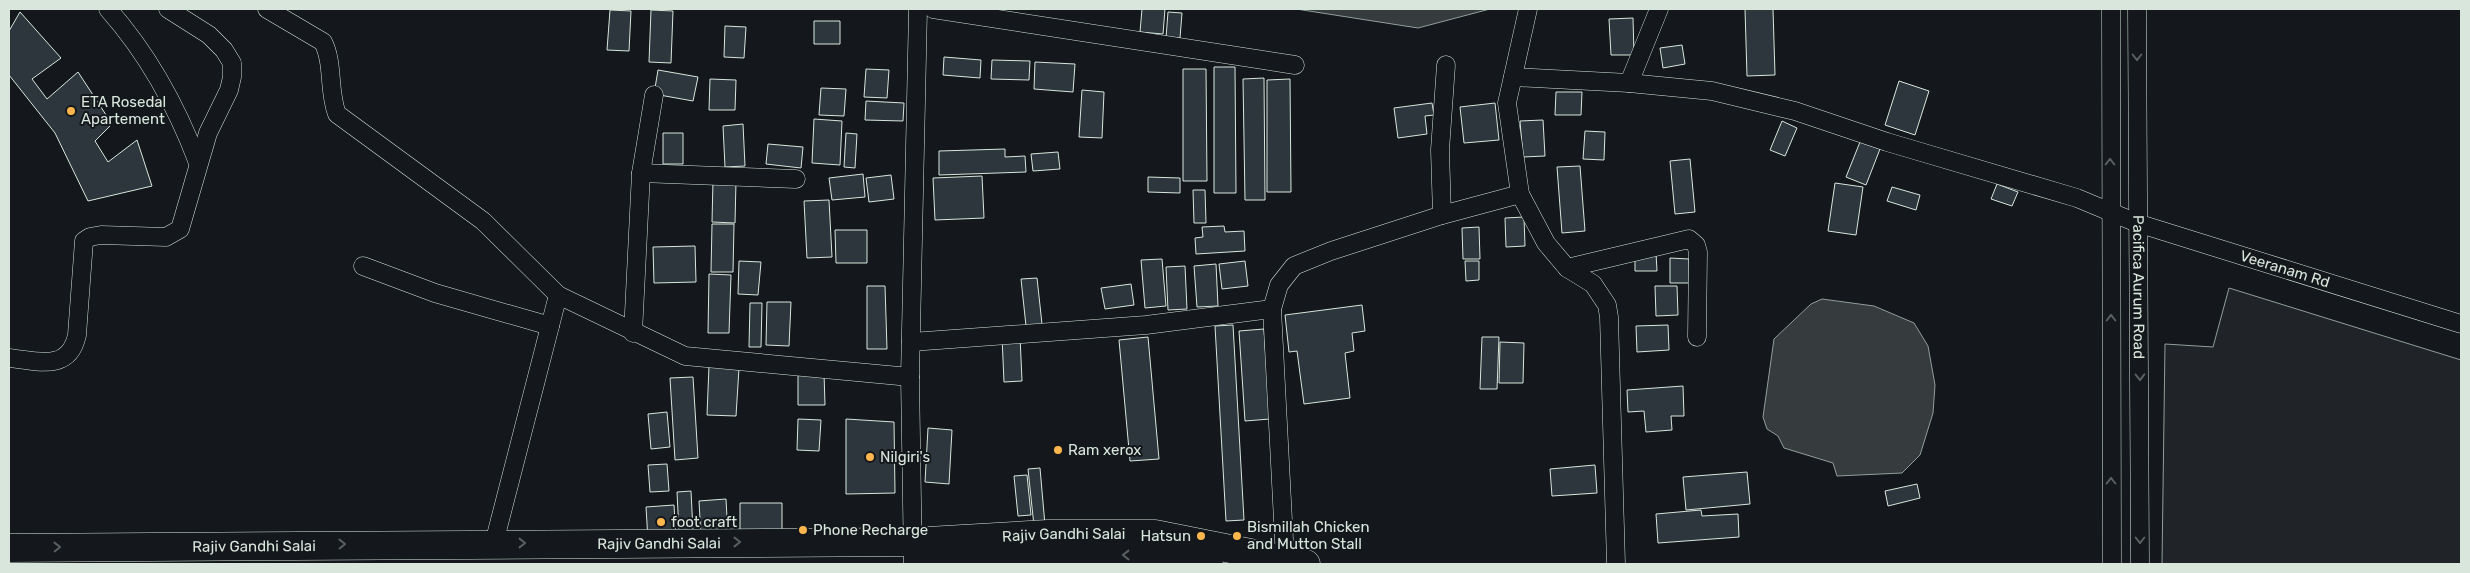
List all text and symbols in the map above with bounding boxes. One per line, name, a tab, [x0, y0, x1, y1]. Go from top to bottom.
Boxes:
one-way arrow	[2132, 54, 2142, 62]
place label: ETA Rosedal Apartement	[81, 93, 166, 128]
marker: ETA Rosedal Apartement	[65, 105, 77, 117]
one-way arrow	[2105, 158, 2116, 166]
street label: Pacifica Aurum Road	[2129, 215, 2148, 359]
street label: Veeranam Rd	[2238, 247, 2332, 292]
one-way arrow	[2106, 314, 2116, 322]
one-way arrow	[2134, 374, 2145, 382]
place label: Ram xerox	[1068, 441, 1141, 459]
marker: Ram xerox	[1052, 444, 1064, 456]
place label: Nilgiri's	[880, 448, 931, 466]
marker: Nilgiri's	[864, 451, 876, 463]
one-way arrow	[2106, 476, 2116, 484]
place label: foot craft	[671, 513, 737, 531]
marker: foot craft	[655, 516, 667, 528]
place label: Bismillah Chicken and Mutton Stall	[1247, 518, 1370, 553]
place label: Phone Recharge	[813, 521, 928, 539]
marker: Phone Recharge	[797, 524, 809, 536]
street label: Rajiv Gandhi Salai	[1002, 525, 1126, 546]
place label: Hatsun	[1140, 527, 1191, 545]
marker: Hatsun	[1195, 530, 1207, 542]
marker: Bismillah Chicken and Mutton Stall	[1231, 530, 1243, 542]
street label: Rajiv Gandhi Salai	[597, 534, 721, 553]
one-way arrow	[2135, 536, 2145, 544]
street label: Rajiv Gandhi Salai	[192, 537, 316, 556]
one-way arrow	[734, 537, 742, 547]
one-way arrow	[519, 538, 527, 548]
one-way arrow	[339, 539, 347, 549]
one-way arrow	[54, 542, 62, 552]
one-way arrow	[1122, 550, 1130, 560]

